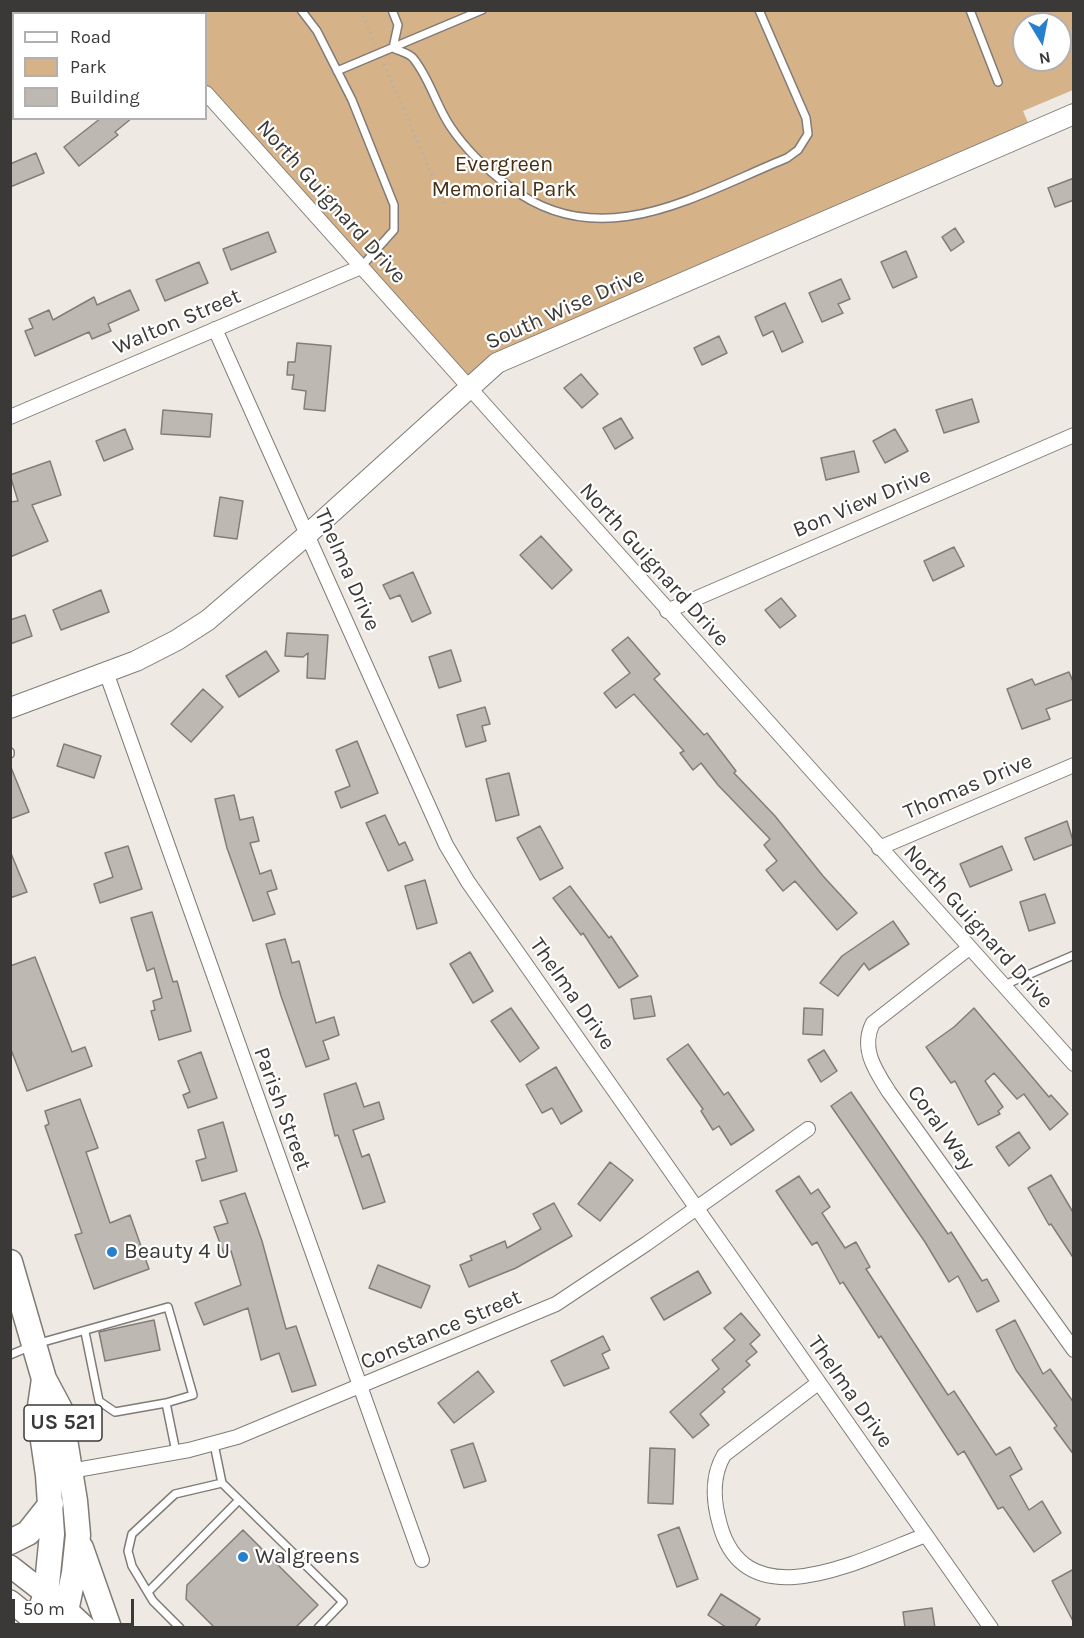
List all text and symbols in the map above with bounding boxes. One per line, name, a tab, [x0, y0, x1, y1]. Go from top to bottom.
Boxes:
legend	[12, 12, 207, 120]
north arrow	[1012, 12, 1072, 72]
text: Road	[70, 26, 111, 48]
text: N	[1038, 48, 1052, 69]
text: Park	[70, 56, 107, 78]
text: Building	[70, 86, 140, 108]
street label: North Guignard Drive	[251, 115, 411, 289]
park label: Evergreen Memorial Park	[431, 152, 577, 204]
street label: South Wise Drive	[481, 262, 649, 356]
street label: Walton Street	[109, 283, 245, 361]
street label: Bon View Drive	[789, 462, 935, 544]
street label: North Guignard Drive	[574, 478, 734, 652]
street label: Thelma Drive	[308, 505, 386, 635]
street label: Thomas Drive	[900, 748, 1036, 826]
street label: North Guignard Drive	[898, 840, 1058, 1014]
street label: Thelma Drive	[524, 933, 620, 1055]
street label: Parish Street	[247, 1044, 317, 1174]
street label: Coral Way	[901, 1080, 981, 1176]
place label: Beauty 4 U	[124, 1239, 230, 1265]
marker: Beauty 4 U	[105, 1245, 119, 1259]
street label: Constance Street	[357, 1284, 525, 1376]
street label: Thelma Drive	[802, 1331, 898, 1453]
road number: US 521	[24, 1405, 102, 1441]
place label: Walgreens	[255, 1544, 360, 1570]
marker: Walgreens	[236, 1550, 250, 1564]
scale bar	[15, 1587, 136, 1625]
text: 50 m	[23, 1598, 65, 1620]

